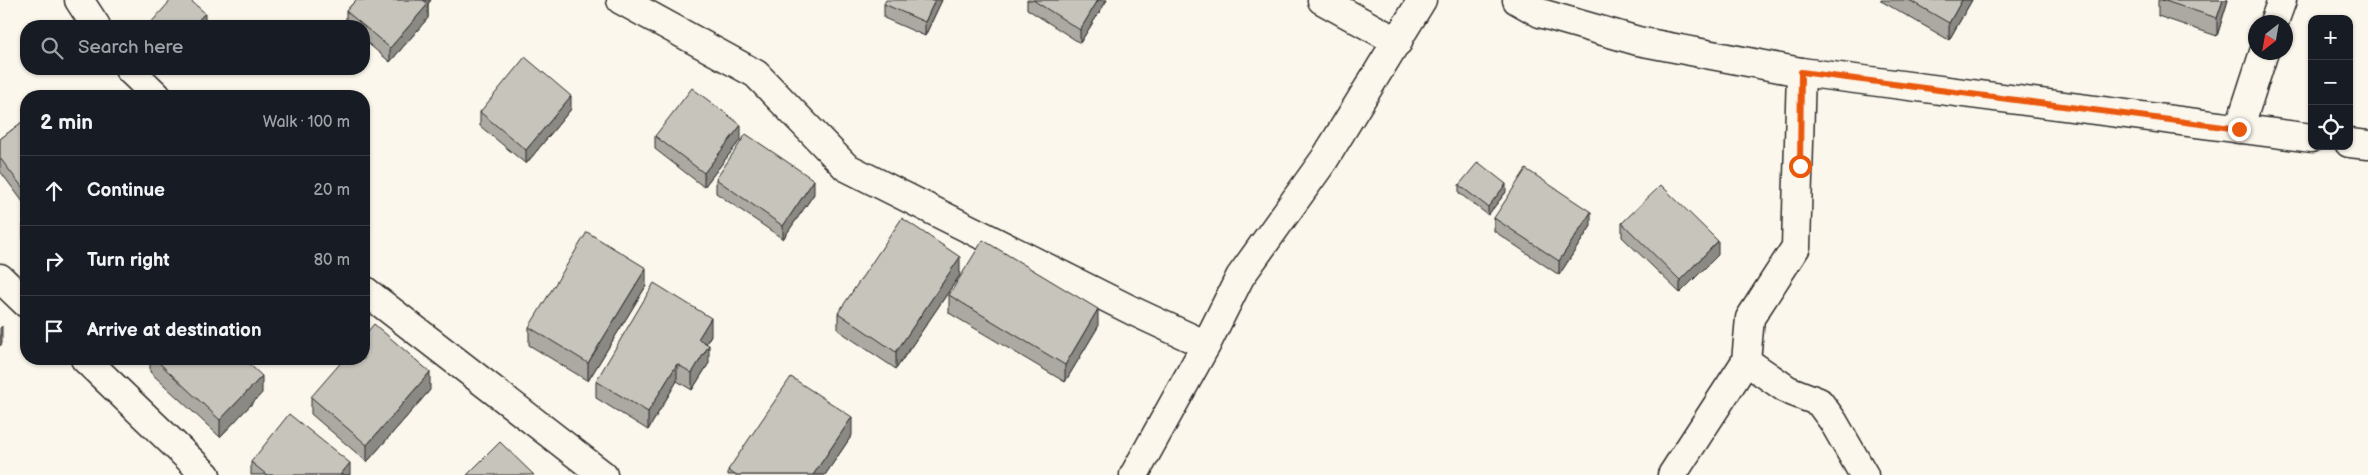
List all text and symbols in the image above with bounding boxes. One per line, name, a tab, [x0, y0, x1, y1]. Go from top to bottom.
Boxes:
north arrow	[2248, 15, 2293, 60]
map controls	[2308, 15, 2353, 150]
button: +	[2308, 15, 2353, 60]
search box	[20, 20, 370, 75]
icon: search	[38, 34, 66, 62]
text: Search here	[78, 36, 183, 59]
button: −	[2308, 60, 2353, 105]
button: locate	[2308, 105, 2353, 150]
text: 2 min	[40, 110, 93, 135]
text: Walk · 100 m	[263, 113, 350, 132]
route end	[2228, 118, 2251, 141]
route start	[1789, 155, 1812, 178]
icon: ahead	[40, 177, 68, 205]
text: Continue	[87, 179, 165, 202]
text: 20 m	[314, 181, 350, 200]
icon: right	[40, 247, 68, 275]
text: Turn right	[87, 249, 170, 272]
text: 80 m	[314, 251, 350, 270]
icon: arrive	[40, 317, 68, 345]
text: Arrive at destination	[87, 319, 262, 342]

